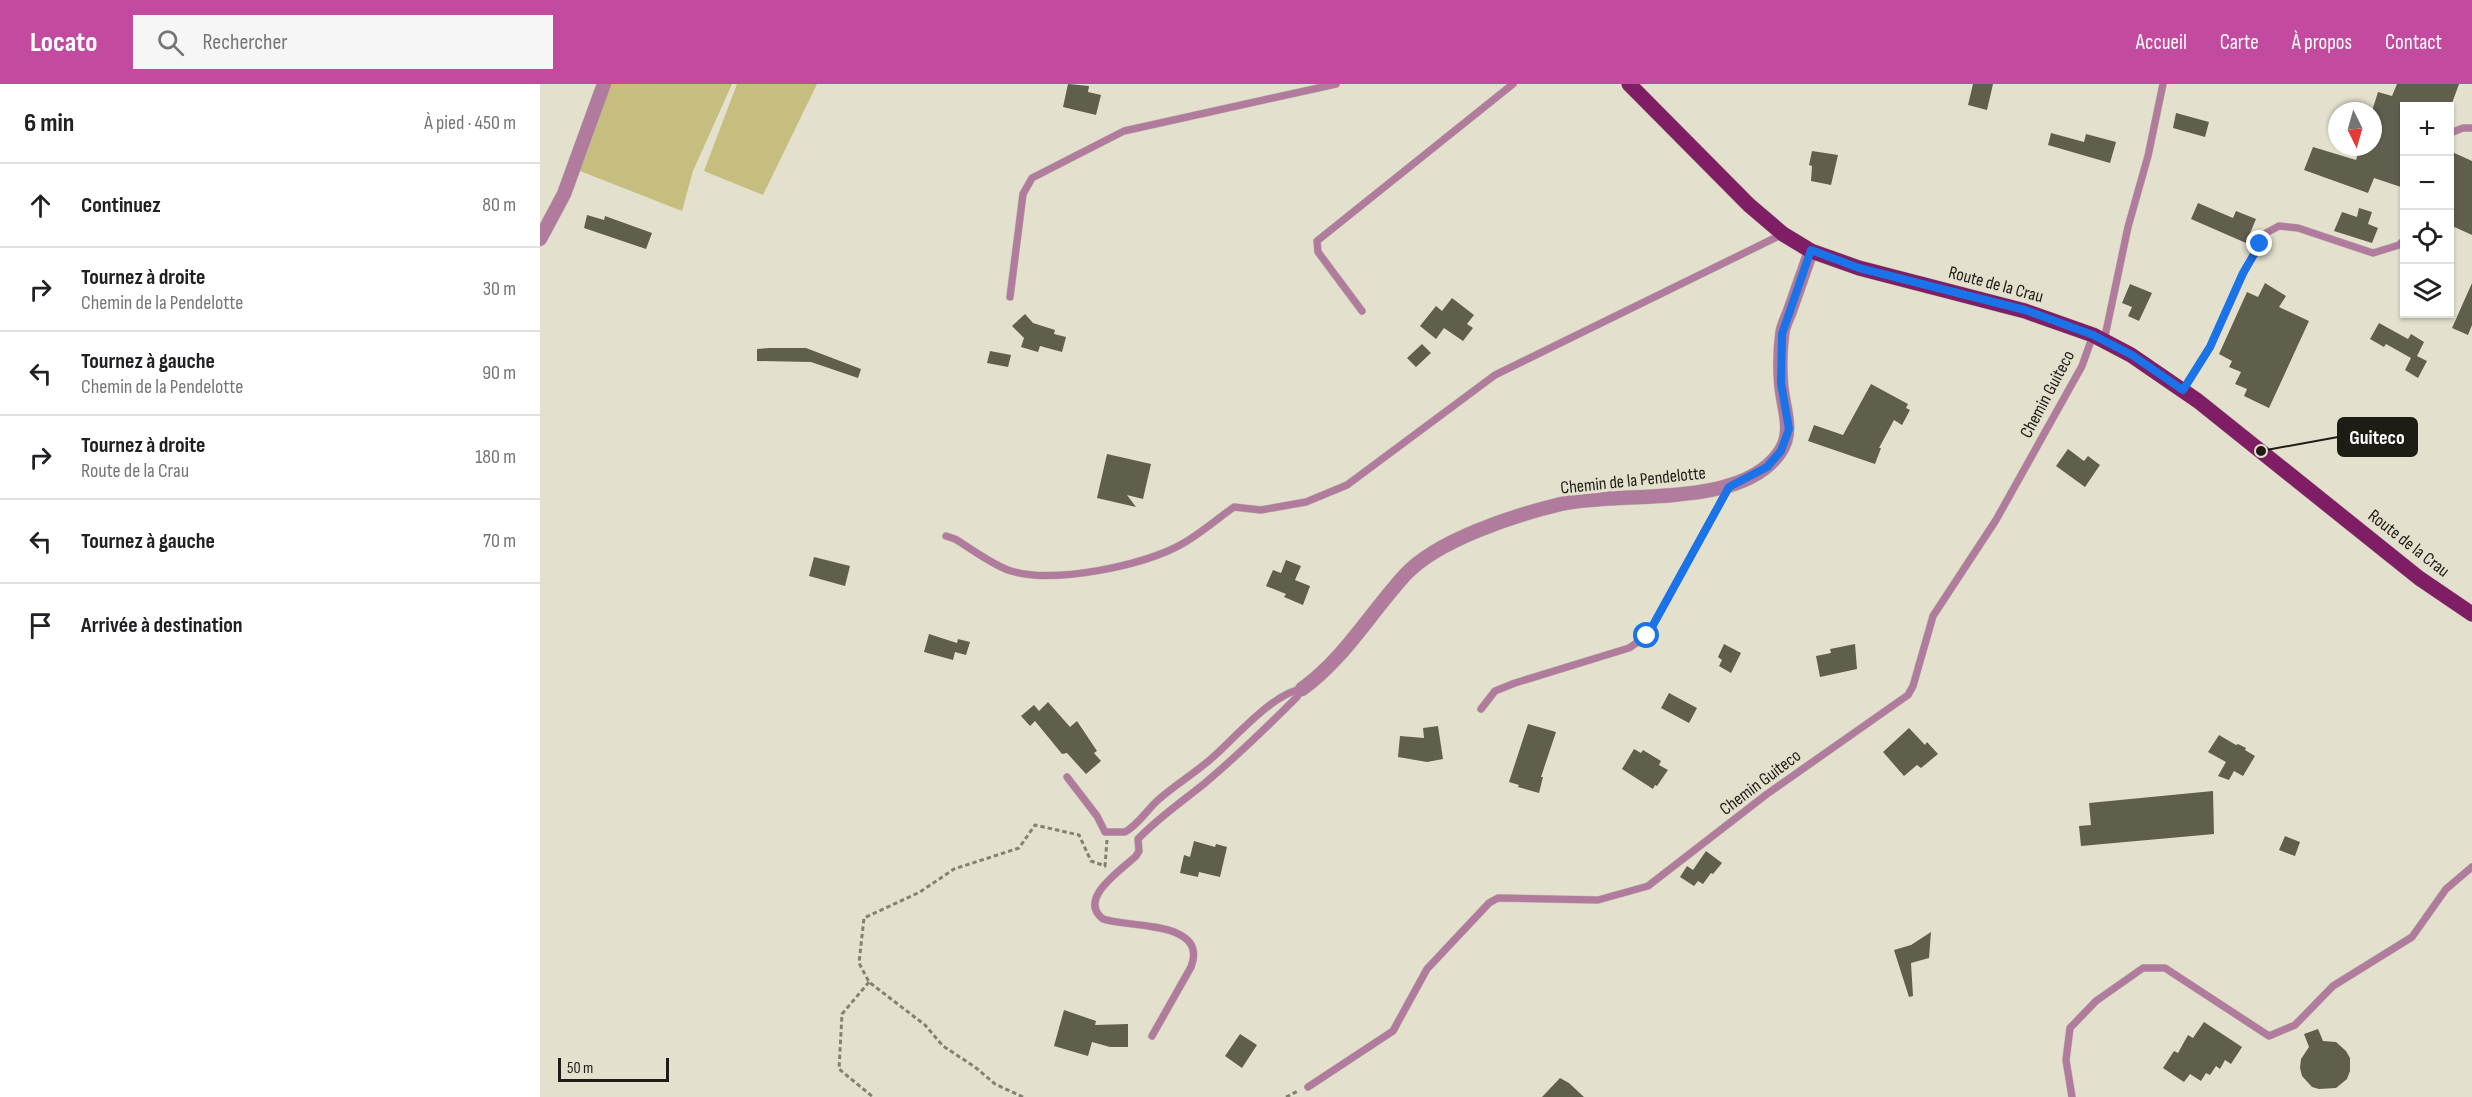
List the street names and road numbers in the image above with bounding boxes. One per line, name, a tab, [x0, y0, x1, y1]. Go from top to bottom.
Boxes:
street label: Route de la Crau	[1946, 262, 2046, 307]
street label: Chemin Guiteco	[2016, 347, 2079, 442]
street label: Chemin de la Pendelotte	[1559, 462, 1707, 499]
street label: Route de la Crau	[2364, 505, 2453, 582]
street label: Chemin Guiteco	[1716, 745, 1805, 820]

